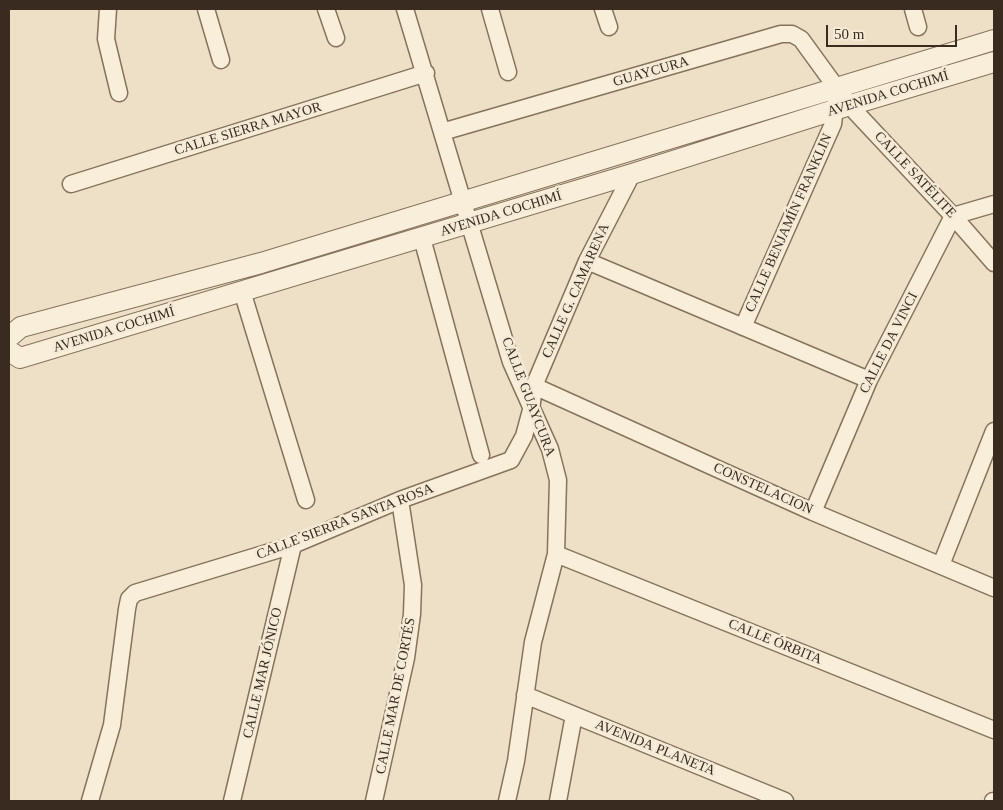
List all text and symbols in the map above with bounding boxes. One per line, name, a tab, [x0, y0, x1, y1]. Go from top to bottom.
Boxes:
scale bar	[828, 15, 959, 47]
text: 50 m	[834, 26, 864, 42]
street label: GUAYCURA	[611, 53, 691, 91]
street label: AVENIDA COCHIMÍ	[825, 68, 951, 120]
street label: CALLE SIERRA MAYOR	[173, 99, 323, 159]
street label: CALLE SATÉLITE	[871, 128, 959, 222]
street label: CALLE BENJAMÍN FRANKLIN	[742, 131, 836, 315]
street label: AVENIDA COCHIMÍ	[438, 188, 564, 240]
street label: CALLE G. CAMARENA	[539, 221, 613, 361]
street label: CALLE DA VINCI	[856, 290, 922, 396]
street label: AVENIDA COCHIMÍ	[51, 304, 177, 356]
street label: CALLE GUAYCURA	[497, 335, 559, 459]
street label: CONSTELACION	[711, 459, 815, 519]
street label: CALLE SIERRA SANTA ROSA	[254, 480, 436, 564]
street label: CALLE MAR JÓNICO	[240, 606, 286, 740]
street label: CALLE MAR DE CORTÉS	[373, 616, 419, 776]
street label: CALLE ÓRBITA	[726, 616, 824, 668]
street label: AVENIDA PLANETA	[592, 716, 718, 780]

